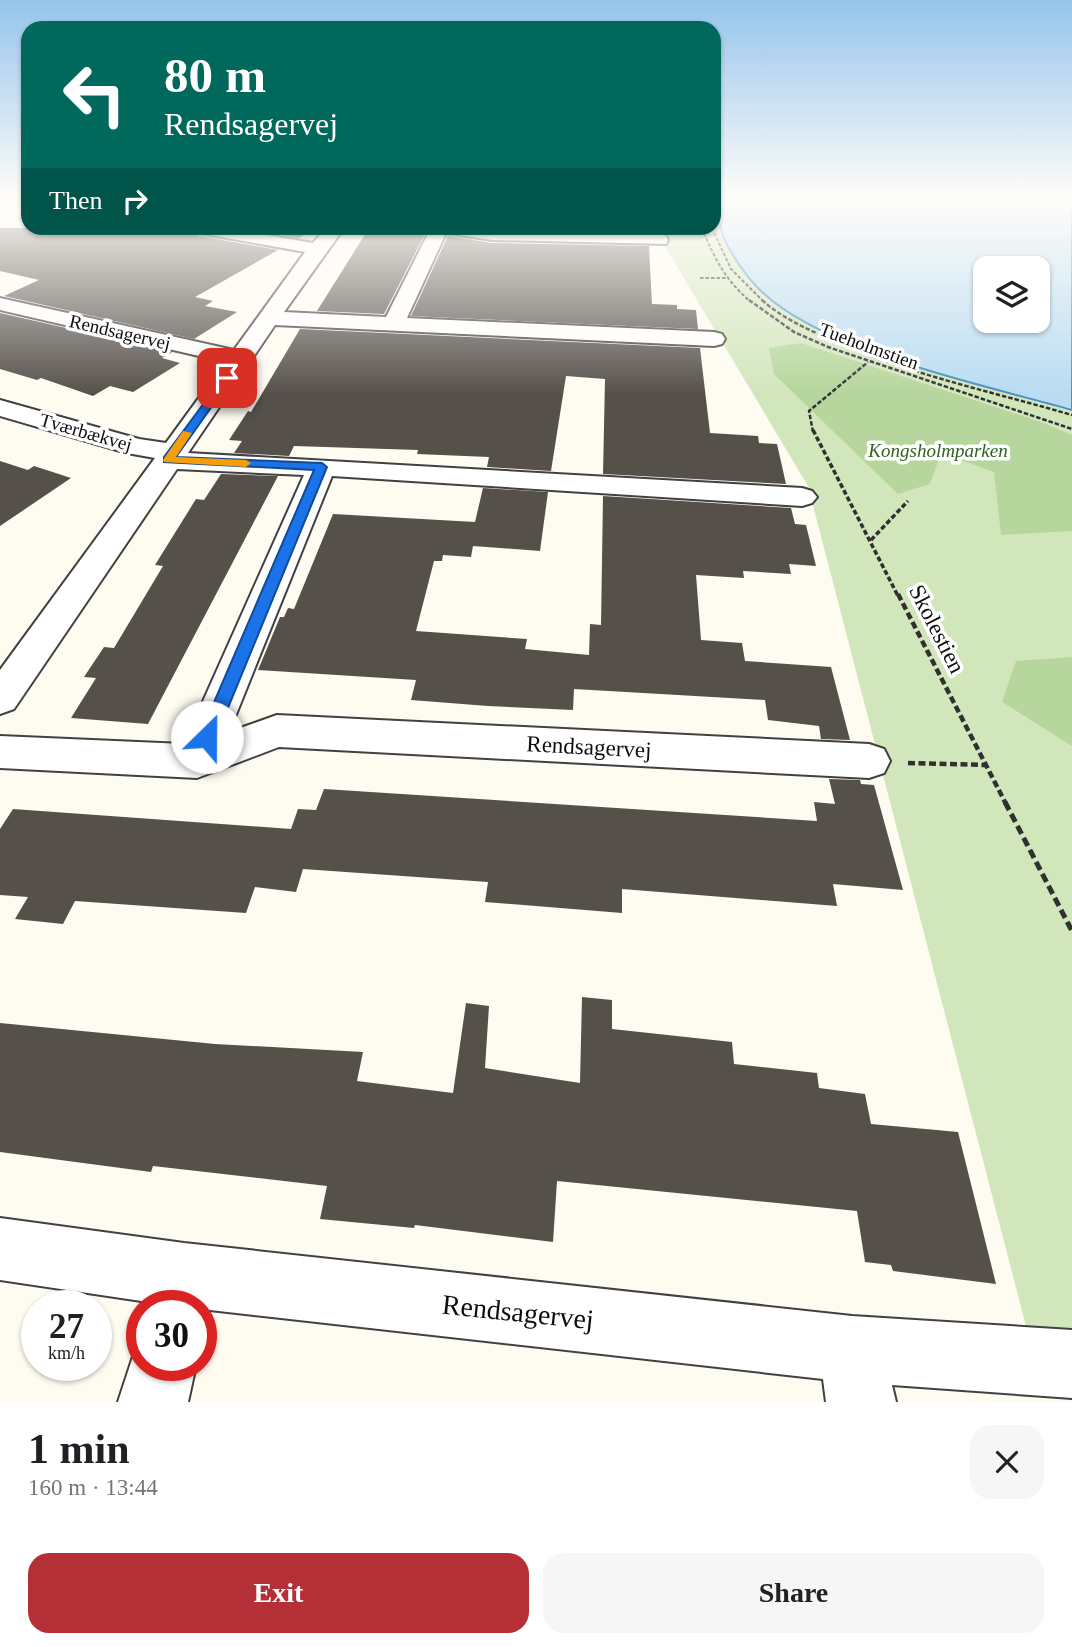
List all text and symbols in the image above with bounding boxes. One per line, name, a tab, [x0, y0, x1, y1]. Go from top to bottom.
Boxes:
text: 80 m	[164, 48, 266, 103]
icon: left	[49, 49, 140, 140]
text: Rendsagervej	[164, 106, 338, 142]
icon: right	[116, 182, 154, 220]
text: Then	[49, 186, 102, 215]
map controls	[973, 256, 1050, 333]
button: layers	[973, 256, 1050, 333]
street label: Rendsagervej	[67, 310, 173, 354]
street label: Tueholmstien	[817, 318, 922, 374]
pin	[197, 348, 257, 408]
icon: arrive	[208, 359, 246, 397]
street label: Tværbækvej	[37, 409, 135, 455]
park label: Kongsholmparken	[867, 440, 1008, 461]
street label: Skolestien	[904, 581, 970, 678]
position arrow	[170, 700, 244, 774]
street label: Rendsagervej	[526, 731, 652, 763]
street label: Rendsagervej	[441, 1289, 595, 1335]
speed limit sign: 30	[126, 1290, 217, 1381]
text: 27	[49, 1307, 84, 1346]
text: km/h	[48, 1343, 85, 1363]
button: close	[970, 1425, 1044, 1499]
text: 1 min	[28, 1426, 130, 1472]
text: 160 m · 13:44	[28, 1475, 158, 1500]
button: Exit	[28, 1553, 529, 1633]
button: Share	[543, 1553, 1044, 1633]

